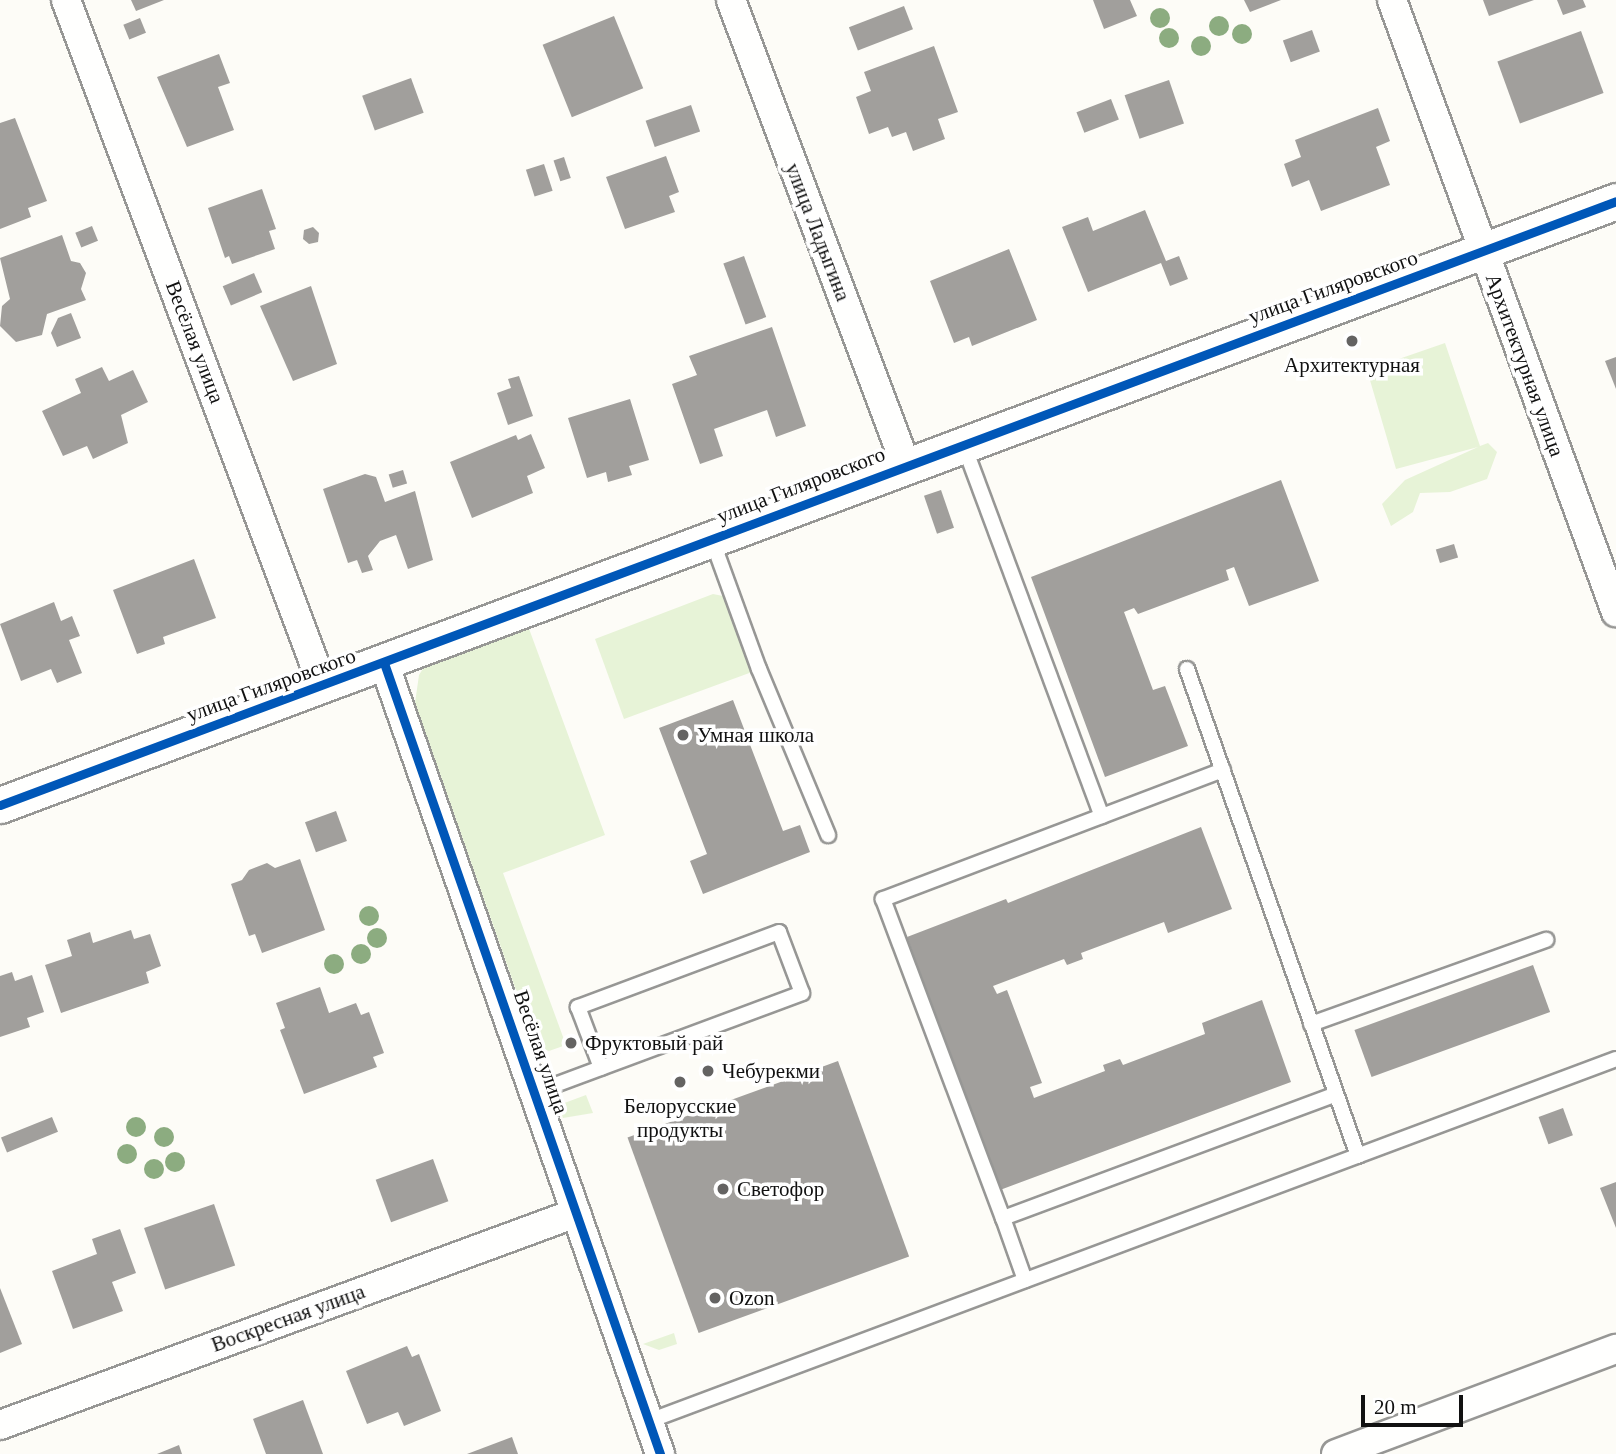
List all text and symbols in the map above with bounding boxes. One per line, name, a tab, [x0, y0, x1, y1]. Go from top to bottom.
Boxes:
street label: улица Ладыгина	[780, 159, 856, 305]
street label: улица Гиляровского	[1245, 245, 1421, 329]
street label: Архитектурная улица	[1480, 270, 1570, 460]
street label: Весёлая улица	[160, 277, 230, 407]
marker: Архитектурная	[1344, 333, 1360, 349]
place label: Архитектурная	[1284, 352, 1420, 378]
street label: улица Гиляровского	[713, 441, 889, 529]
street label: улица Гиляровского	[183, 643, 359, 727]
place label: Умная школа	[697, 722, 814, 748]
marker: Умная школа	[675, 727, 691, 743]
street label: Весёлая улица	[508, 987, 574, 1117]
place label: Фруктовый рай	[585, 1030, 723, 1056]
marker: Фруктовый рай	[563, 1035, 579, 1051]
place label: Чебурекми	[722, 1058, 820, 1084]
marker: Чебурекми	[700, 1063, 716, 1079]
marker: Белорусские продукты	[672, 1074, 688, 1090]
place label: Белорусские продукты	[624, 1093, 736, 1143]
place label: Светофор	[737, 1176, 824, 1202]
marker: Светофор	[715, 1181, 731, 1197]
street label: Воскресная улица	[208, 1279, 368, 1357]
place label: Ozon	[729, 1285, 774, 1311]
marker: Ozon	[707, 1290, 723, 1306]
scale bar	[1364, 1380, 1466, 1424]
text: 20 m	[1374, 1395, 1417, 1419]

